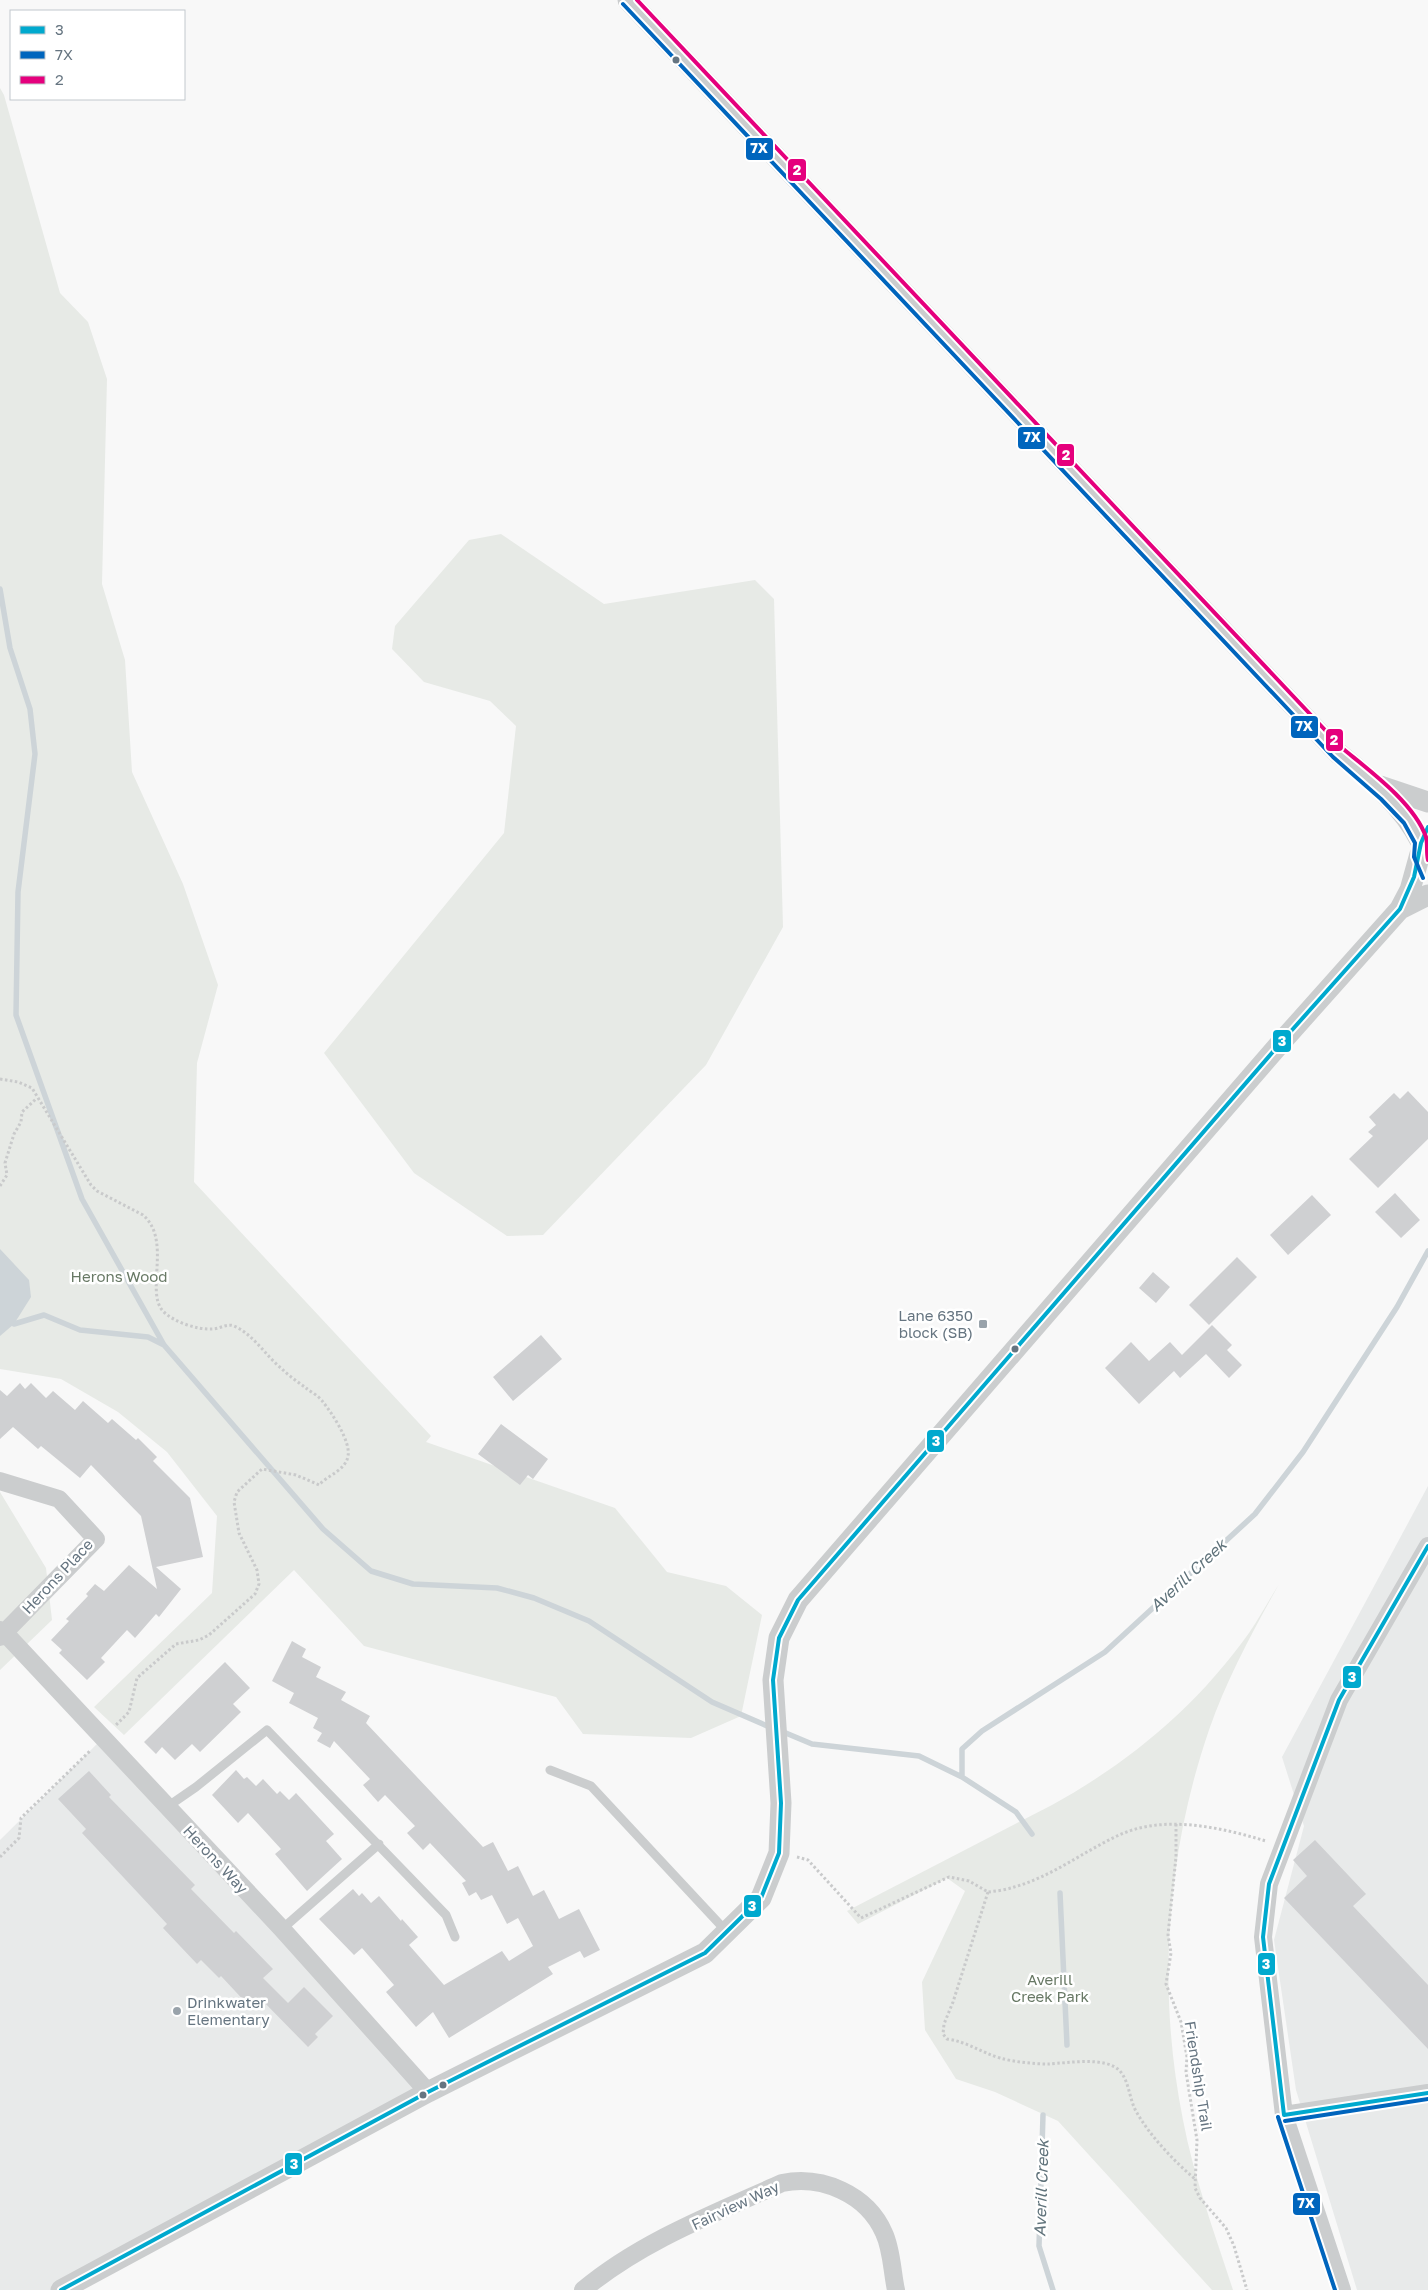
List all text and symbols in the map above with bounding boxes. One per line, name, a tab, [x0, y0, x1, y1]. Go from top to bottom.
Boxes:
legend	[10, 10, 185, 100]
text: 3	[55, 20, 64, 38]
text: 7X	[55, 45, 73, 63]
unlabelled marker	[671, 55, 681, 65]
text: 2	[55, 70, 64, 88]
line badge: 7X	[745, 137, 774, 161]
text: 7X	[750, 139, 768, 156]
line badge: 2	[787, 158, 807, 182]
text: 2	[793, 161, 802, 178]
line badge: 7X	[1017, 426, 1046, 450]
text: 7X	[1023, 428, 1041, 445]
line badge: 2	[1056, 443, 1075, 467]
text: 2	[1062, 446, 1071, 463]
line badge: 7X	[1290, 715, 1319, 739]
text: 7X	[1295, 717, 1313, 734]
line badge: 2	[1325, 728, 1344, 752]
text: 2	[1330, 731, 1339, 748]
line badge: 3	[1272, 1029, 1292, 1053]
text: 3	[1278, 1032, 1286, 1049]
park label: Herons Wood	[71, 1267, 167, 1285]
place label: Lane 6350 block (SB)	[898, 1306, 973, 1341]
marker: Lane 6350 block (SB)	[977, 1318, 989, 1330]
unlabelled marker	[1010, 1344, 1020, 1354]
line badge: 3	[926, 1429, 945, 1453]
text: 3	[932, 1432, 940, 1449]
water label: Averill Creek	[1146, 1533, 1232, 1615]
street label: Herons Place	[18, 1535, 96, 1617]
line badge: 3	[1342, 1665, 1362, 1689]
text: 3	[1348, 1668, 1356, 1685]
street label: Herons Way	[180, 1821, 252, 1897]
line badge: 3	[743, 1894, 762, 1918]
text: 3	[748, 1897, 756, 1914]
line badge: 3	[1257, 1952, 1276, 1976]
text: 3	[1262, 1955, 1270, 1972]
park label: Averill Creek Park	[1011, 1970, 1090, 2005]
place label: Drinkwater Elementary	[187, 1993, 270, 2028]
marker: Drinkwater Elementary	[171, 2005, 183, 2017]
street label: Friendship Trail	[1181, 2020, 1217, 2132]
unlabelled marker	[438, 2080, 448, 2090]
unlabelled marker	[418, 2090, 428, 2100]
water label: Averill Creek	[1029, 2137, 1053, 2237]
line badge: 3	[284, 2152, 303, 2176]
text: 3	[290, 2155, 298, 2172]
street label: Fairview Way	[688, 2177, 782, 2233]
line badge: 7X	[1292, 2192, 1321, 2216]
text: 7X	[1297, 2194, 1315, 2211]

